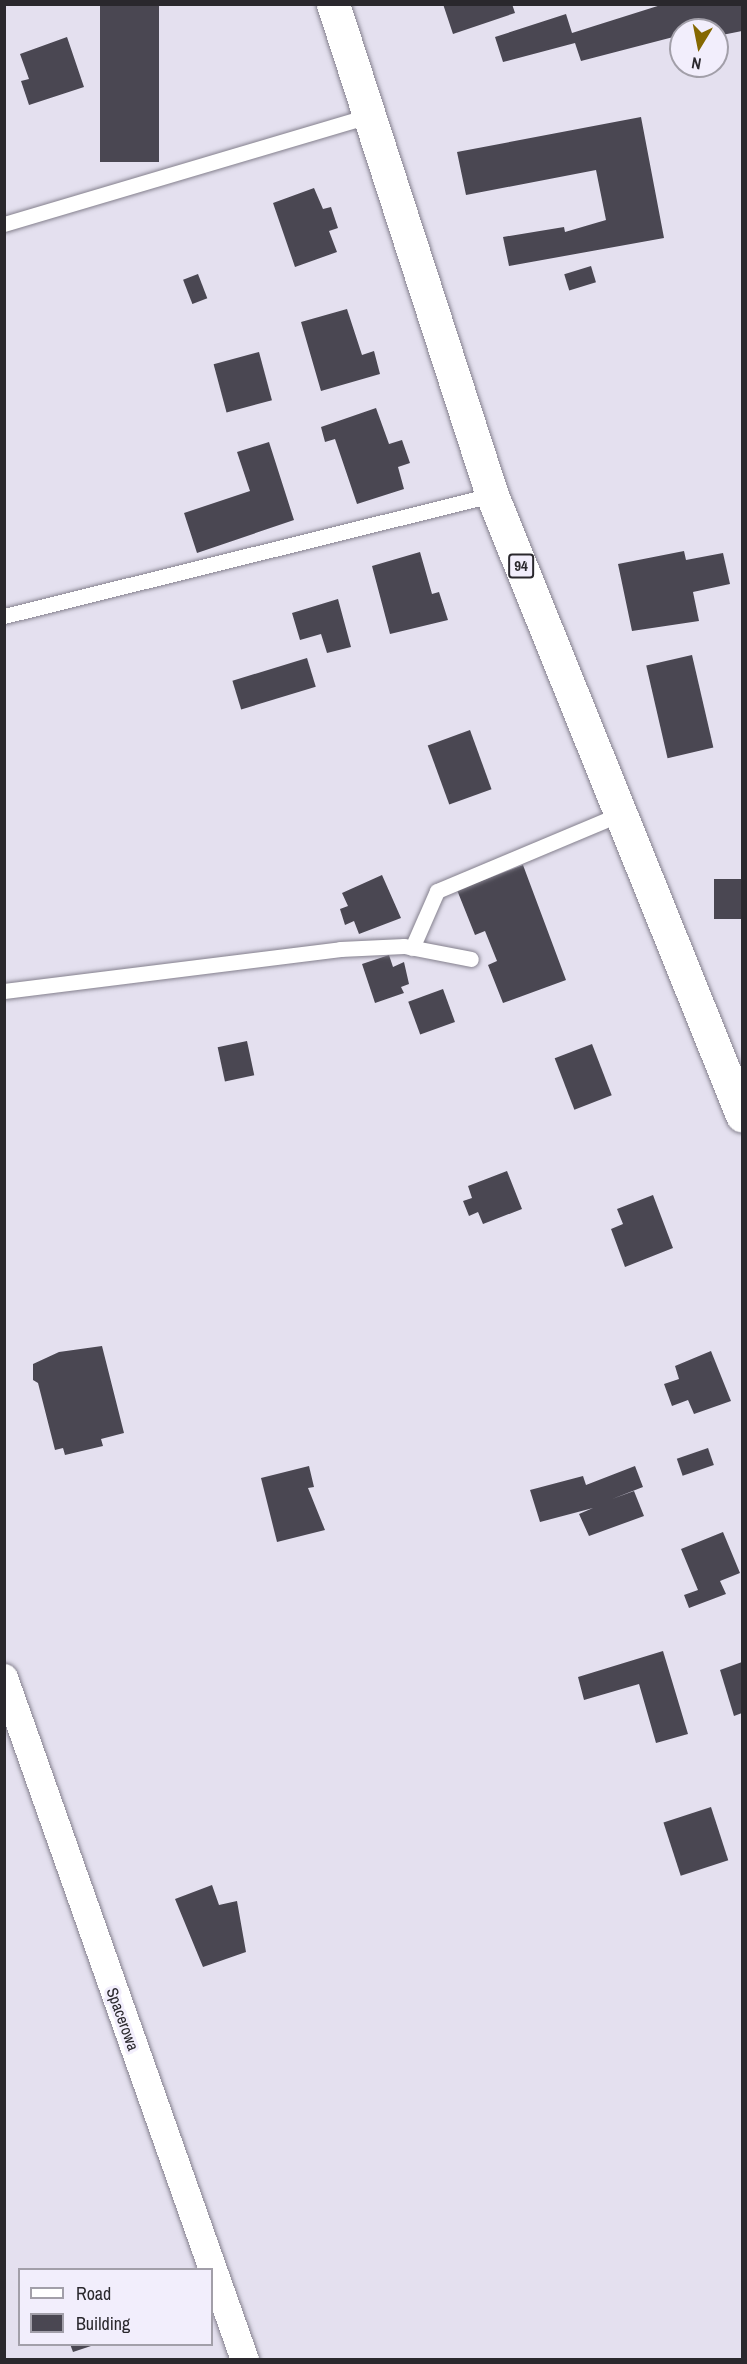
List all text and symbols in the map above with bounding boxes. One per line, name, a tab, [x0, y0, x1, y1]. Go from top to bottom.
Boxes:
north arrow	[669, 18, 729, 78]
text: N	[690, 52, 703, 75]
road number: 94	[508, 554, 534, 578]
street label: Spacerowa	[103, 1985, 143, 2053]
legend	[18, 2268, 213, 2346]
text: Road	[76, 2281, 111, 2306]
text: Building	[76, 2311, 130, 2336]

